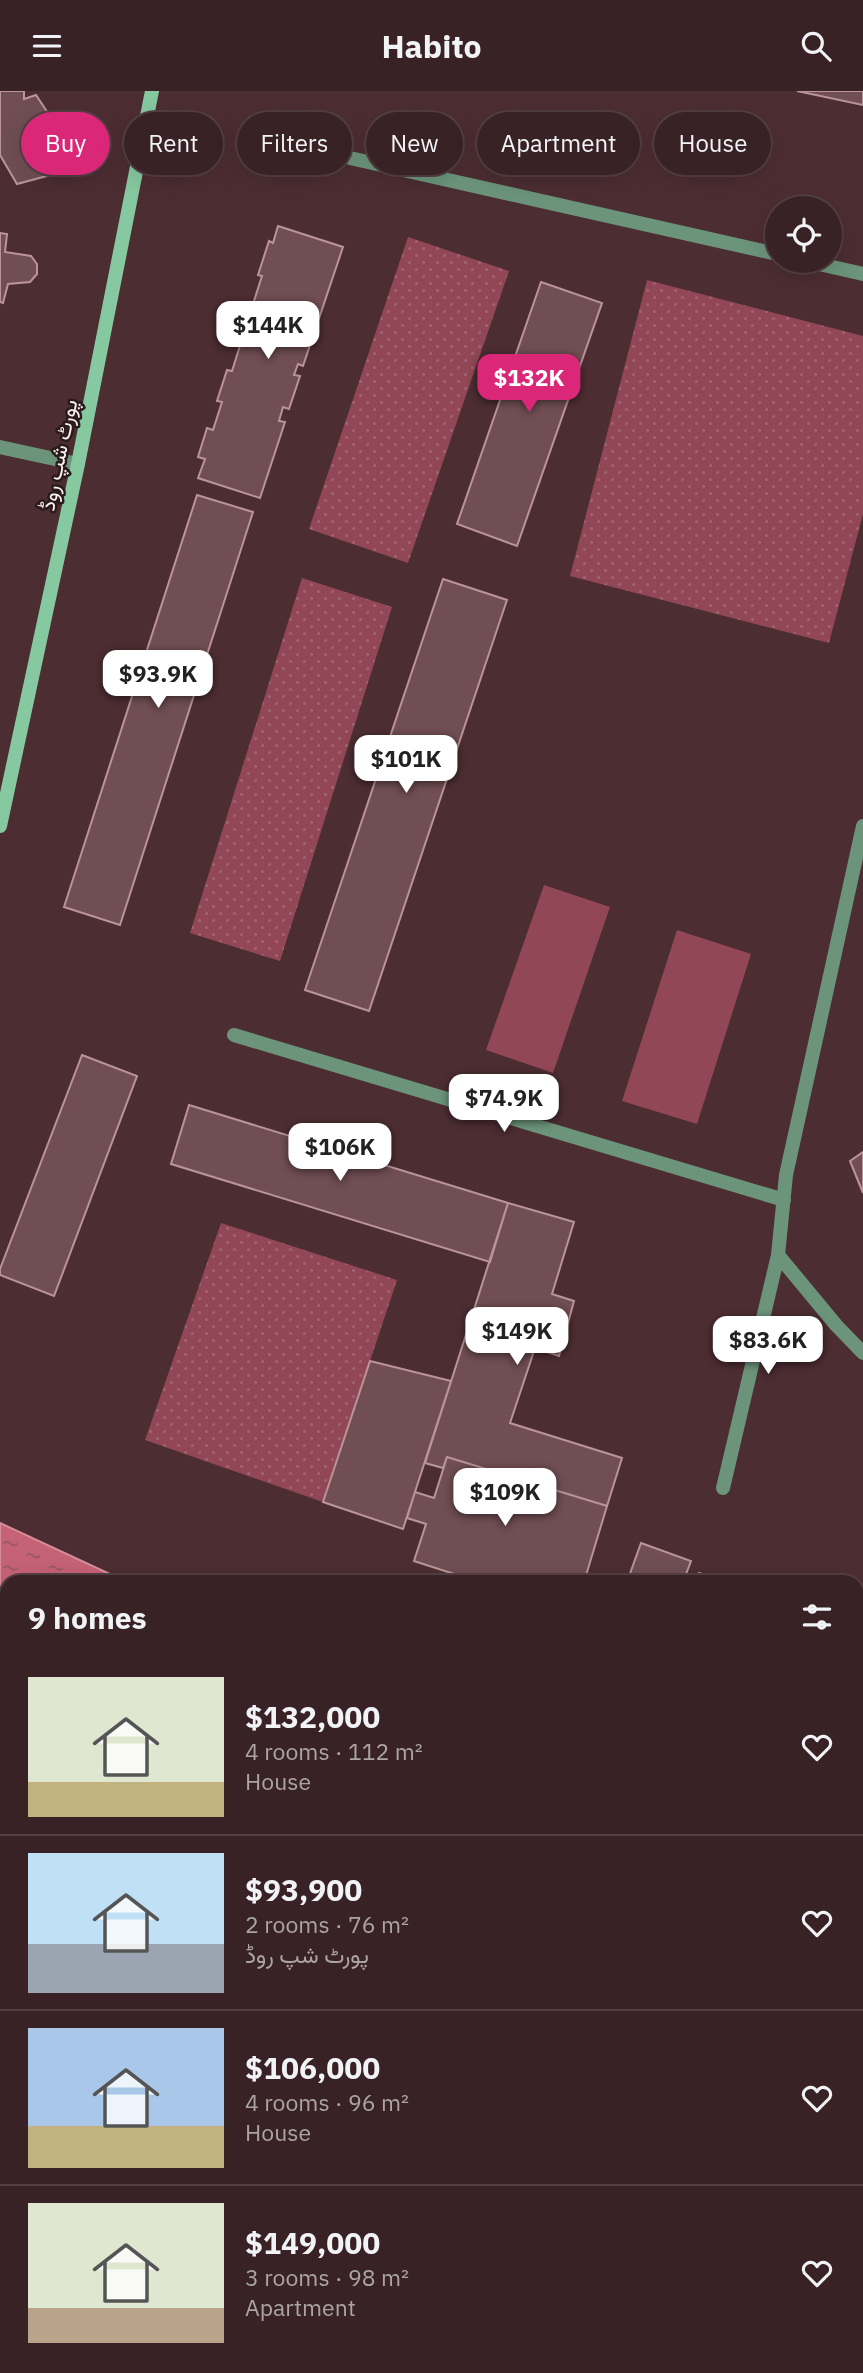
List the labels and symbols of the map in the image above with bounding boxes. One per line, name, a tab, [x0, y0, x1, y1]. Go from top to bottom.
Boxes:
pin: $144K	[219, 301, 317, 361]
pin: $132K	[480, 355, 578, 414]
street label: پورٹ شپ روڈ	[33, 397, 84, 513]
pin: $93.9K	[101, 651, 215, 710]
pin: $101K	[357, 735, 455, 795]
pin: $74.9K	[447, 1075, 561, 1134]
pin: $106K	[291, 1123, 389, 1183]
pin: $149K	[468, 1307, 566, 1367]
pin: $83.6K	[711, 1317, 825, 1376]
pin: $109K	[456, 1469, 554, 1528]

